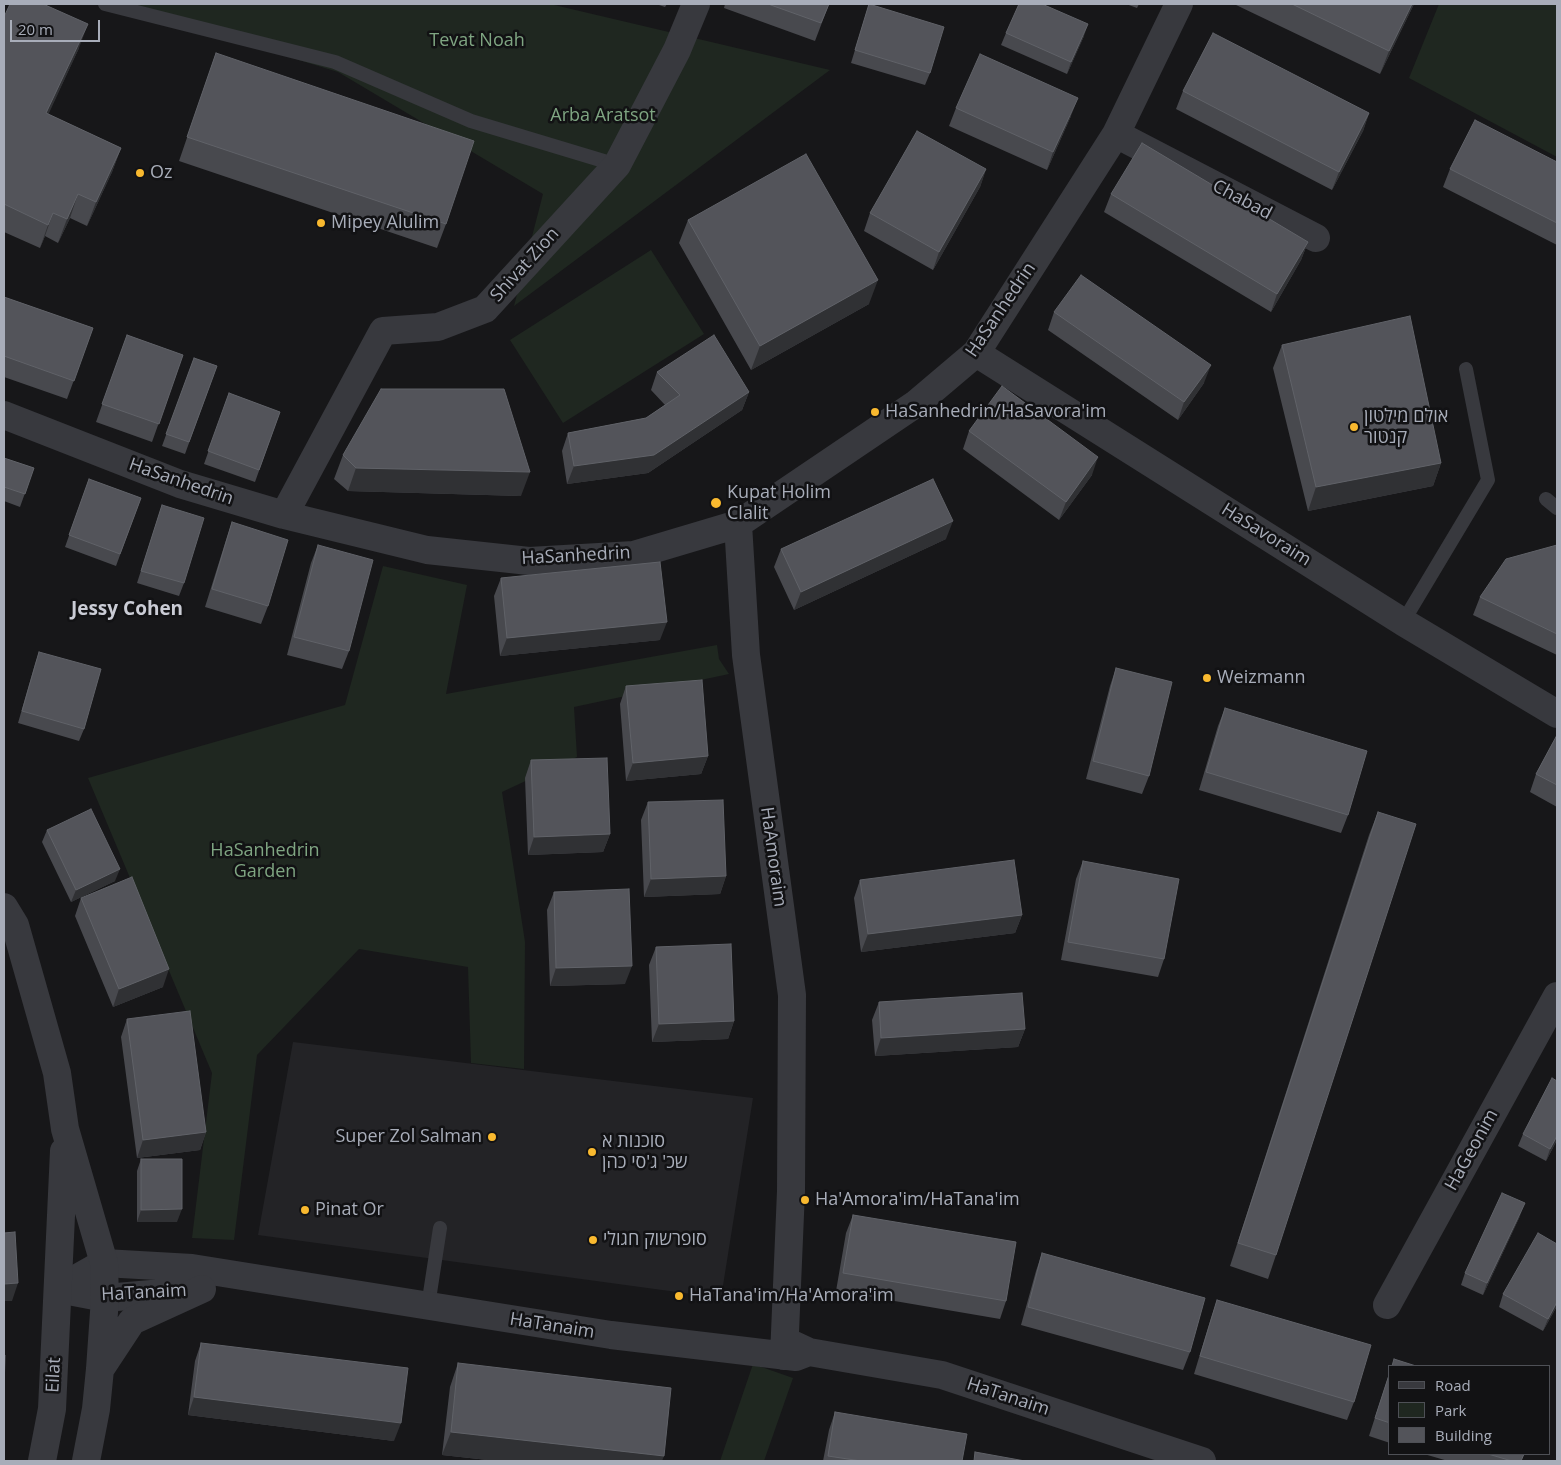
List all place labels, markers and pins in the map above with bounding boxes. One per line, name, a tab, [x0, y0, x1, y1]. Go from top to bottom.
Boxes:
place label: Oz	[150, 162, 172, 184]
marker: Oz	[134, 167, 146, 179]
place label: Mipey Alulim	[331, 212, 439, 234]
marker: Mipey Alulim	[315, 217, 327, 229]
place label: HaSanhedrin/HaSavora'im	[885, 401, 1106, 423]
marker: HaSanhedrin/HaSavora'im	[869, 406, 881, 418]
place label: אולם מילטון קנטור	[1364, 406, 1448, 448]
marker: אולם מילטון קנטור	[1348, 421, 1360, 433]
place label: Kupat Holim Clalit	[727, 482, 831, 524]
marker: Kupat Holim Clalit	[709, 496, 723, 510]
place label: Weizmann	[1217, 667, 1305, 689]
marker: Weizmann	[1201, 672, 1213, 684]
place label: Super Zol Salman	[335, 1126, 482, 1148]
marker: Super Zol Salman	[486, 1131, 498, 1143]
place label: סוכנות א שכ' ג'סי כהן	[602, 1131, 688, 1174]
marker: סוכנות א שכ' ג'סי כהן	[586, 1146, 598, 1158]
place label: Ha'Amora'im/HaTana'im	[815, 1189, 1020, 1211]
marker: Ha'Amora'im/HaTana'im	[799, 1194, 811, 1206]
place label: Pinat Or	[315, 1199, 384, 1221]
marker: Pinat Or	[299, 1204, 311, 1216]
place label: סופרשוק חגולי	[603, 1229, 707, 1251]
marker: סופרשוק חגולי	[587, 1234, 599, 1246]
place label: HaTana'im/Ha'Amora'im	[689, 1285, 894, 1307]
marker: HaTana'im/Ha'Amora'im	[673, 1290, 685, 1302]

